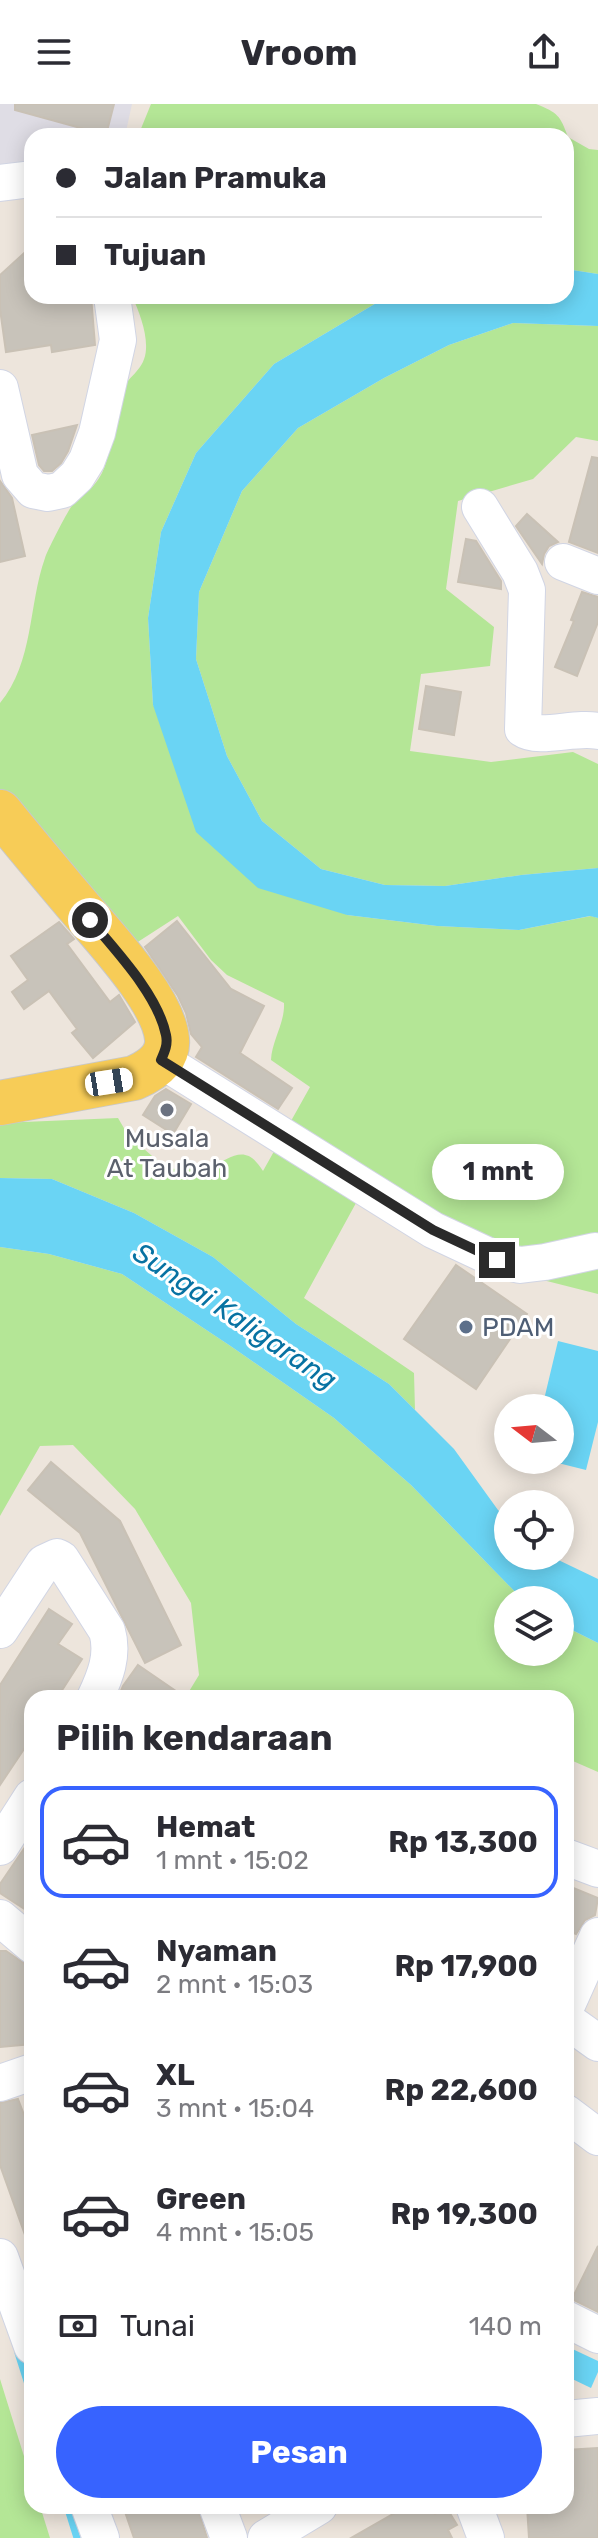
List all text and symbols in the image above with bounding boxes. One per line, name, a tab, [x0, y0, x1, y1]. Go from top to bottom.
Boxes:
icon: menu	[32, 30, 76, 74]
icon: share	[522, 30, 566, 74]
text: Vroom	[241, 31, 357, 74]
text: Jalan Pramuka	[104, 160, 327, 196]
text: Tujuan	[104, 237, 206, 273]
route start	[72, 902, 108, 938]
car	[83, 1066, 135, 1098]
marker: Musala At Taubah	[158, 1101, 176, 1119]
place label: Musala At Taubah	[107, 1123, 227, 1184]
callout: 1 mnt	[431, 1144, 563, 1200]
text: 1 mnt	[463, 1156, 534, 1187]
water label: Sungai Kaligarang	[127, 1236, 343, 1396]
route end	[479, 1242, 515, 1278]
place label: PDAM	[482, 1312, 554, 1343]
marker: PDAM	[457, 1318, 475, 1336]
north arrow	[494, 1394, 574, 1474]
map controls	[494, 1394, 574, 1666]
button: locate	[494, 1490, 574, 1570]
button: layers	[494, 1586, 574, 1666]
text: Pilih kendaraan	[56, 1716, 333, 1759]
icon: car	[60, 1806, 132, 1878]
text: Hemat	[156, 1809, 255, 1845]
text: Rp 13,300	[388, 1824, 538, 1860]
text: 1 mnt · 15:02	[156, 1845, 309, 1876]
icon: car	[60, 1930, 132, 2002]
text: Nyaman	[156, 1933, 277, 1969]
text: Rp 17,900	[394, 1948, 538, 1984]
text: 2 mnt · 15:03	[156, 1969, 313, 2000]
icon: car	[60, 2054, 132, 2126]
text: XL	[156, 2057, 195, 2093]
text: Rp 22,600	[384, 2072, 538, 2108]
text: 3 mnt · 15:04	[156, 2093, 314, 2124]
icon: car	[60, 2178, 132, 2250]
text: Green	[156, 2181, 246, 2217]
text: Rp 19,300	[390, 2196, 538, 2232]
text: 4 mnt · 15:05	[156, 2217, 314, 2248]
icon: cash	[56, 2304, 100, 2348]
text: Tunai	[120, 2308, 195, 2344]
text: 140 m	[469, 2311, 542, 2342]
button: Pesan	[56, 2406, 542, 2498]

